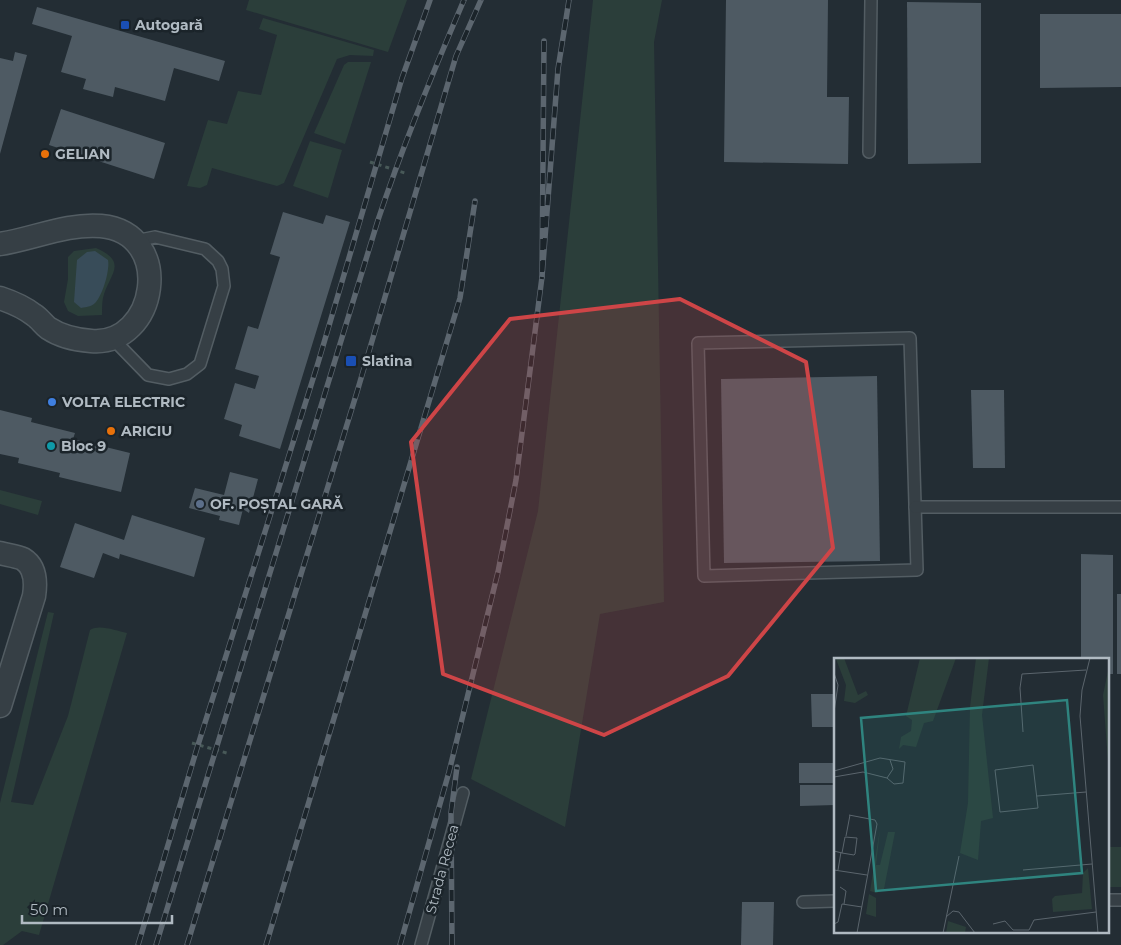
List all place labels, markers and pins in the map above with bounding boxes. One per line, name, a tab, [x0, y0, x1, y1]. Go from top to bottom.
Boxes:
place label: Autogară	[134, 16, 203, 34]
marker: Autogară	[119, 19, 131, 31]
place label: GELIAN	[55, 145, 110, 163]
marker: GELIAN	[39, 148, 51, 160]
place label: Slatina	[362, 352, 412, 370]
marker: Slatina	[344, 354, 358, 368]
place label: VOLTA ELECTRIC	[61, 393, 185, 411]
marker: VOLTA ELECTRIC	[46, 396, 58, 408]
place label: ARICIU	[120, 422, 172, 440]
marker: ARICIU	[105, 425, 117, 437]
place label: Bloc 9	[61, 437, 106, 455]
marker: Bloc 9	[45, 440, 57, 452]
place label: OF. POȘTAL GARĂ	[210, 495, 343, 514]
marker: OF. POȘTAL GARĂ	[194, 498, 206, 510]

